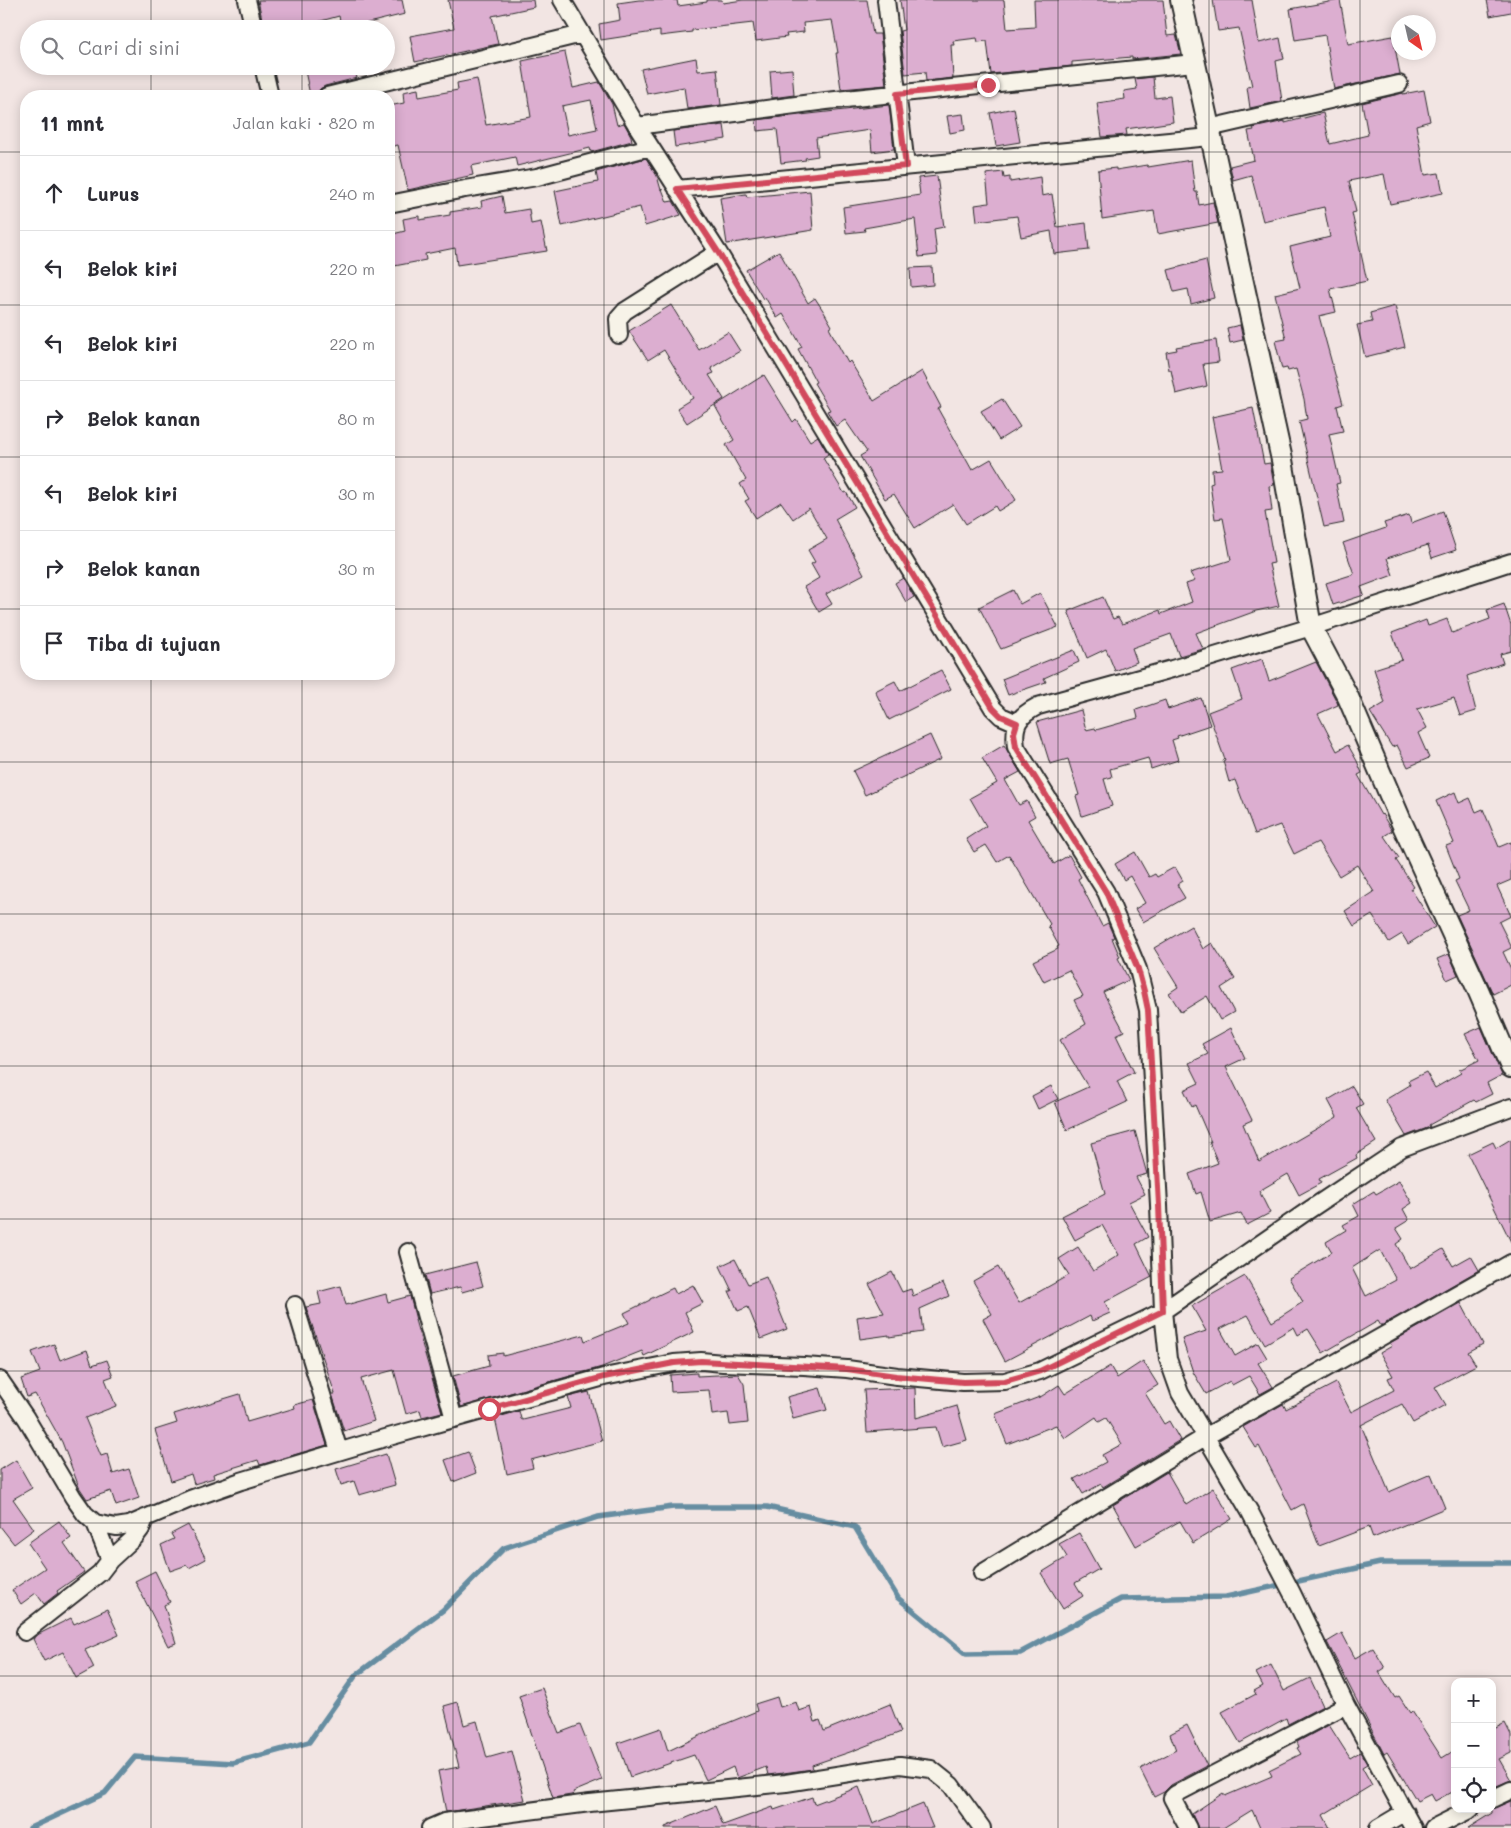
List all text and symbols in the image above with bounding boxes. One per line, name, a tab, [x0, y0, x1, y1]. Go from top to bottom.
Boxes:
north arrow	[1391, 15, 1436, 60]
search box	[20, 20, 395, 75]
icon: search	[38, 34, 66, 62]
text: Cari di sini	[78, 35, 180, 60]
route end	[977, 74, 1000, 97]
text: 11 mnt	[40, 109, 104, 136]
text: Jalan kaki · 820 m	[233, 112, 375, 133]
icon: ahead	[40, 179, 68, 207]
text: Lurus	[87, 181, 139, 206]
text: 240 m	[329, 183, 375, 204]
icon: left	[40, 254, 68, 282]
text: Belok kiri	[87, 256, 178, 281]
text: 220 m	[329, 258, 375, 279]
icon: left	[40, 329, 68, 357]
text: Belok kiri	[87, 331, 178, 356]
text: 220 m	[329, 333, 375, 354]
icon: right	[40, 404, 68, 432]
text: Belok kanan	[87, 406, 200, 431]
text: 80 m	[338, 408, 375, 429]
icon: left	[40, 479, 68, 507]
text: Belok kiri	[87, 481, 178, 506]
text: 30 m	[338, 483, 375, 504]
icon: right	[40, 554, 68, 582]
text: Belok kanan	[87, 556, 200, 581]
text: 30 m	[338, 558, 375, 579]
icon: arrive	[40, 629, 68, 657]
text: Tiba di tujuan	[87, 631, 220, 656]
route start	[478, 1398, 501, 1421]
map controls	[1451, 1678, 1496, 1813]
button: +	[1451, 1678, 1496, 1723]
button: −	[1451, 1723, 1496, 1768]
button: locate	[1451, 1768, 1496, 1813]

